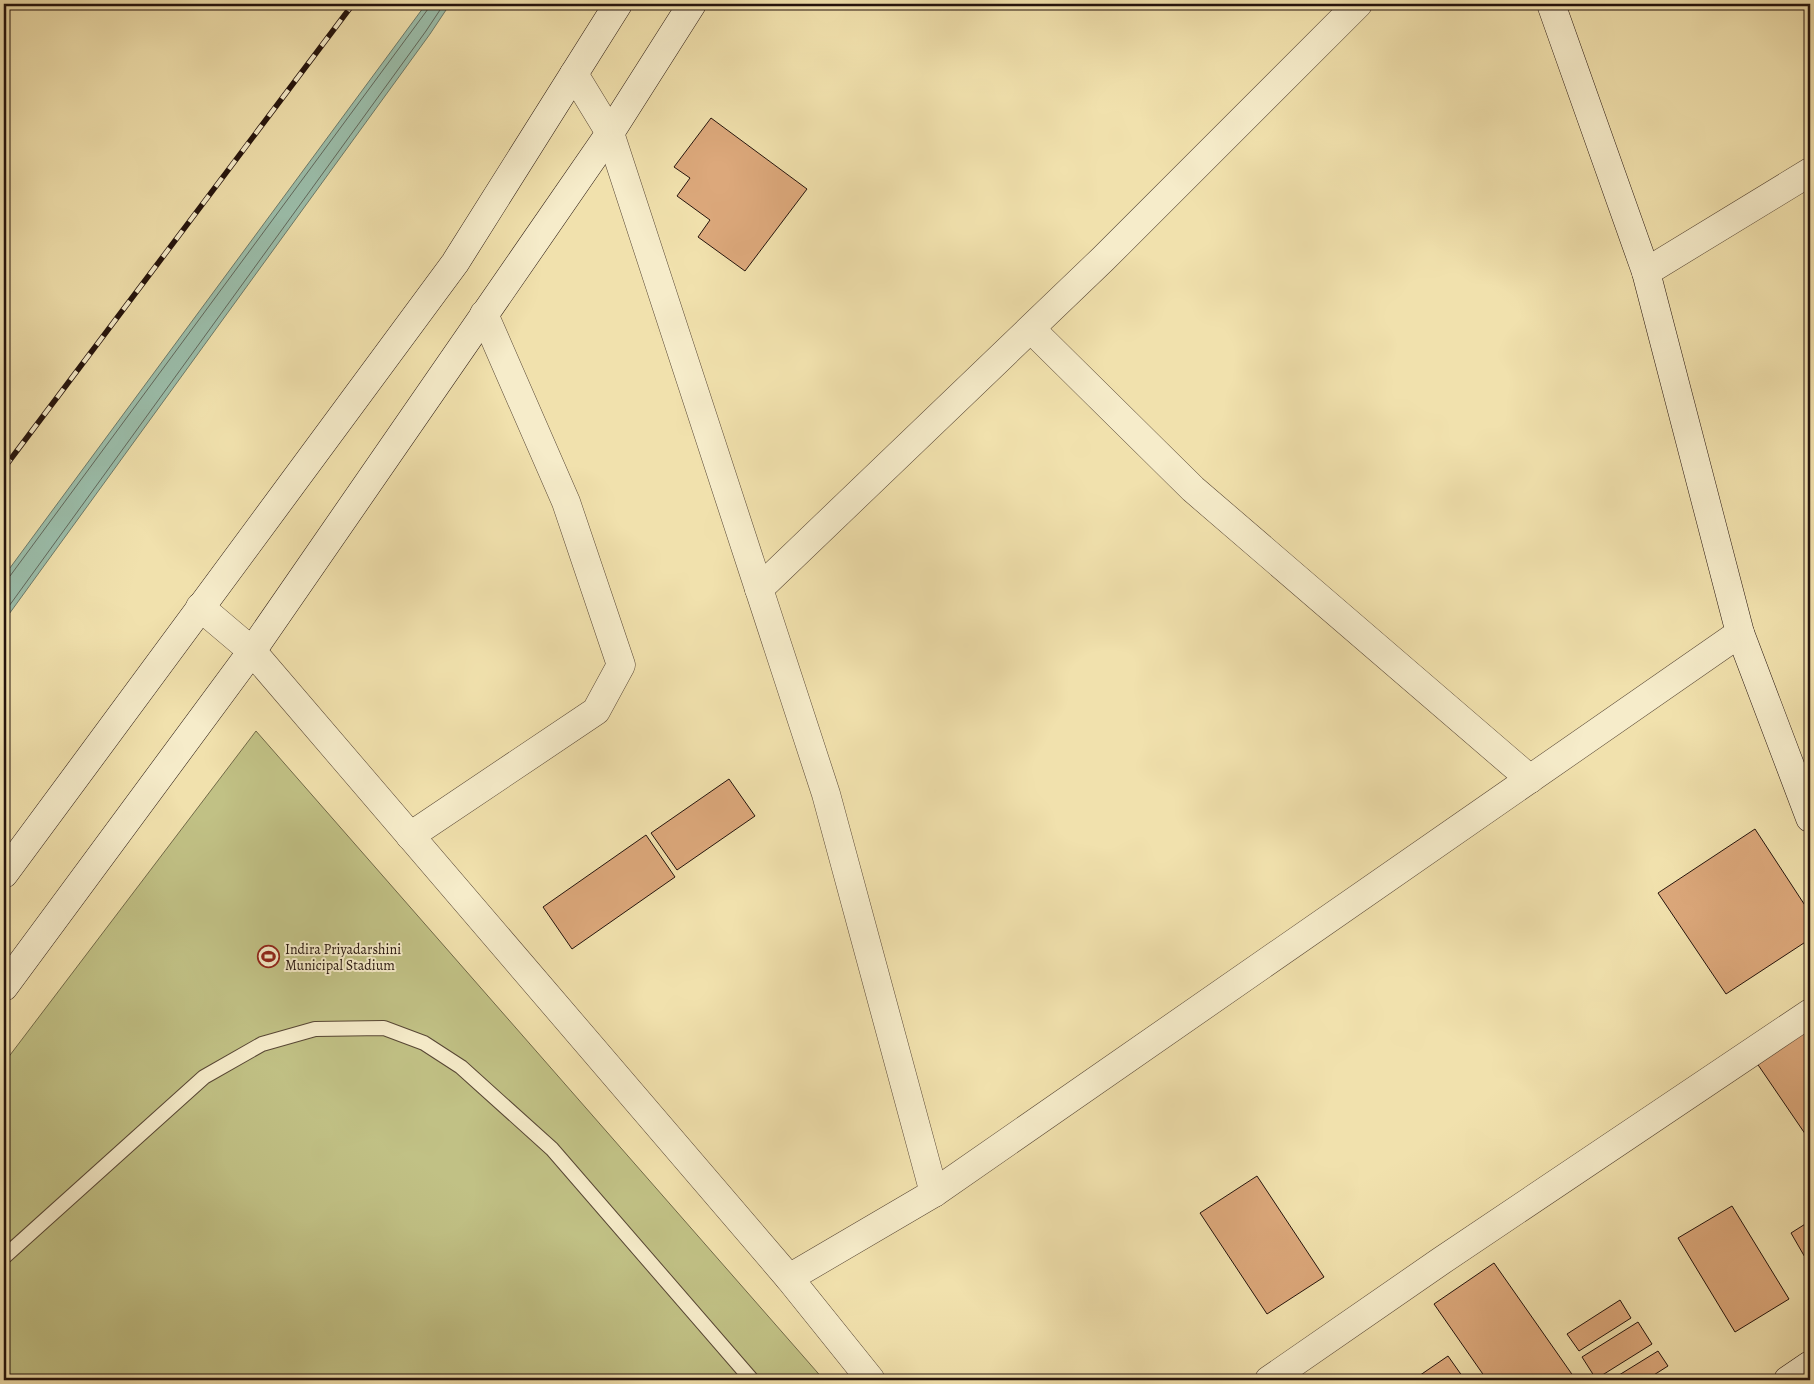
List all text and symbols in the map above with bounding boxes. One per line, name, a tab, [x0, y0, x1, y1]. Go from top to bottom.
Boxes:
place label: Indira Priyadarshini Municipal Stadium	[285, 940, 401, 975]
sports icon: Indira Priyadarshini Municipal Stadium	[257, 945, 281, 969]

